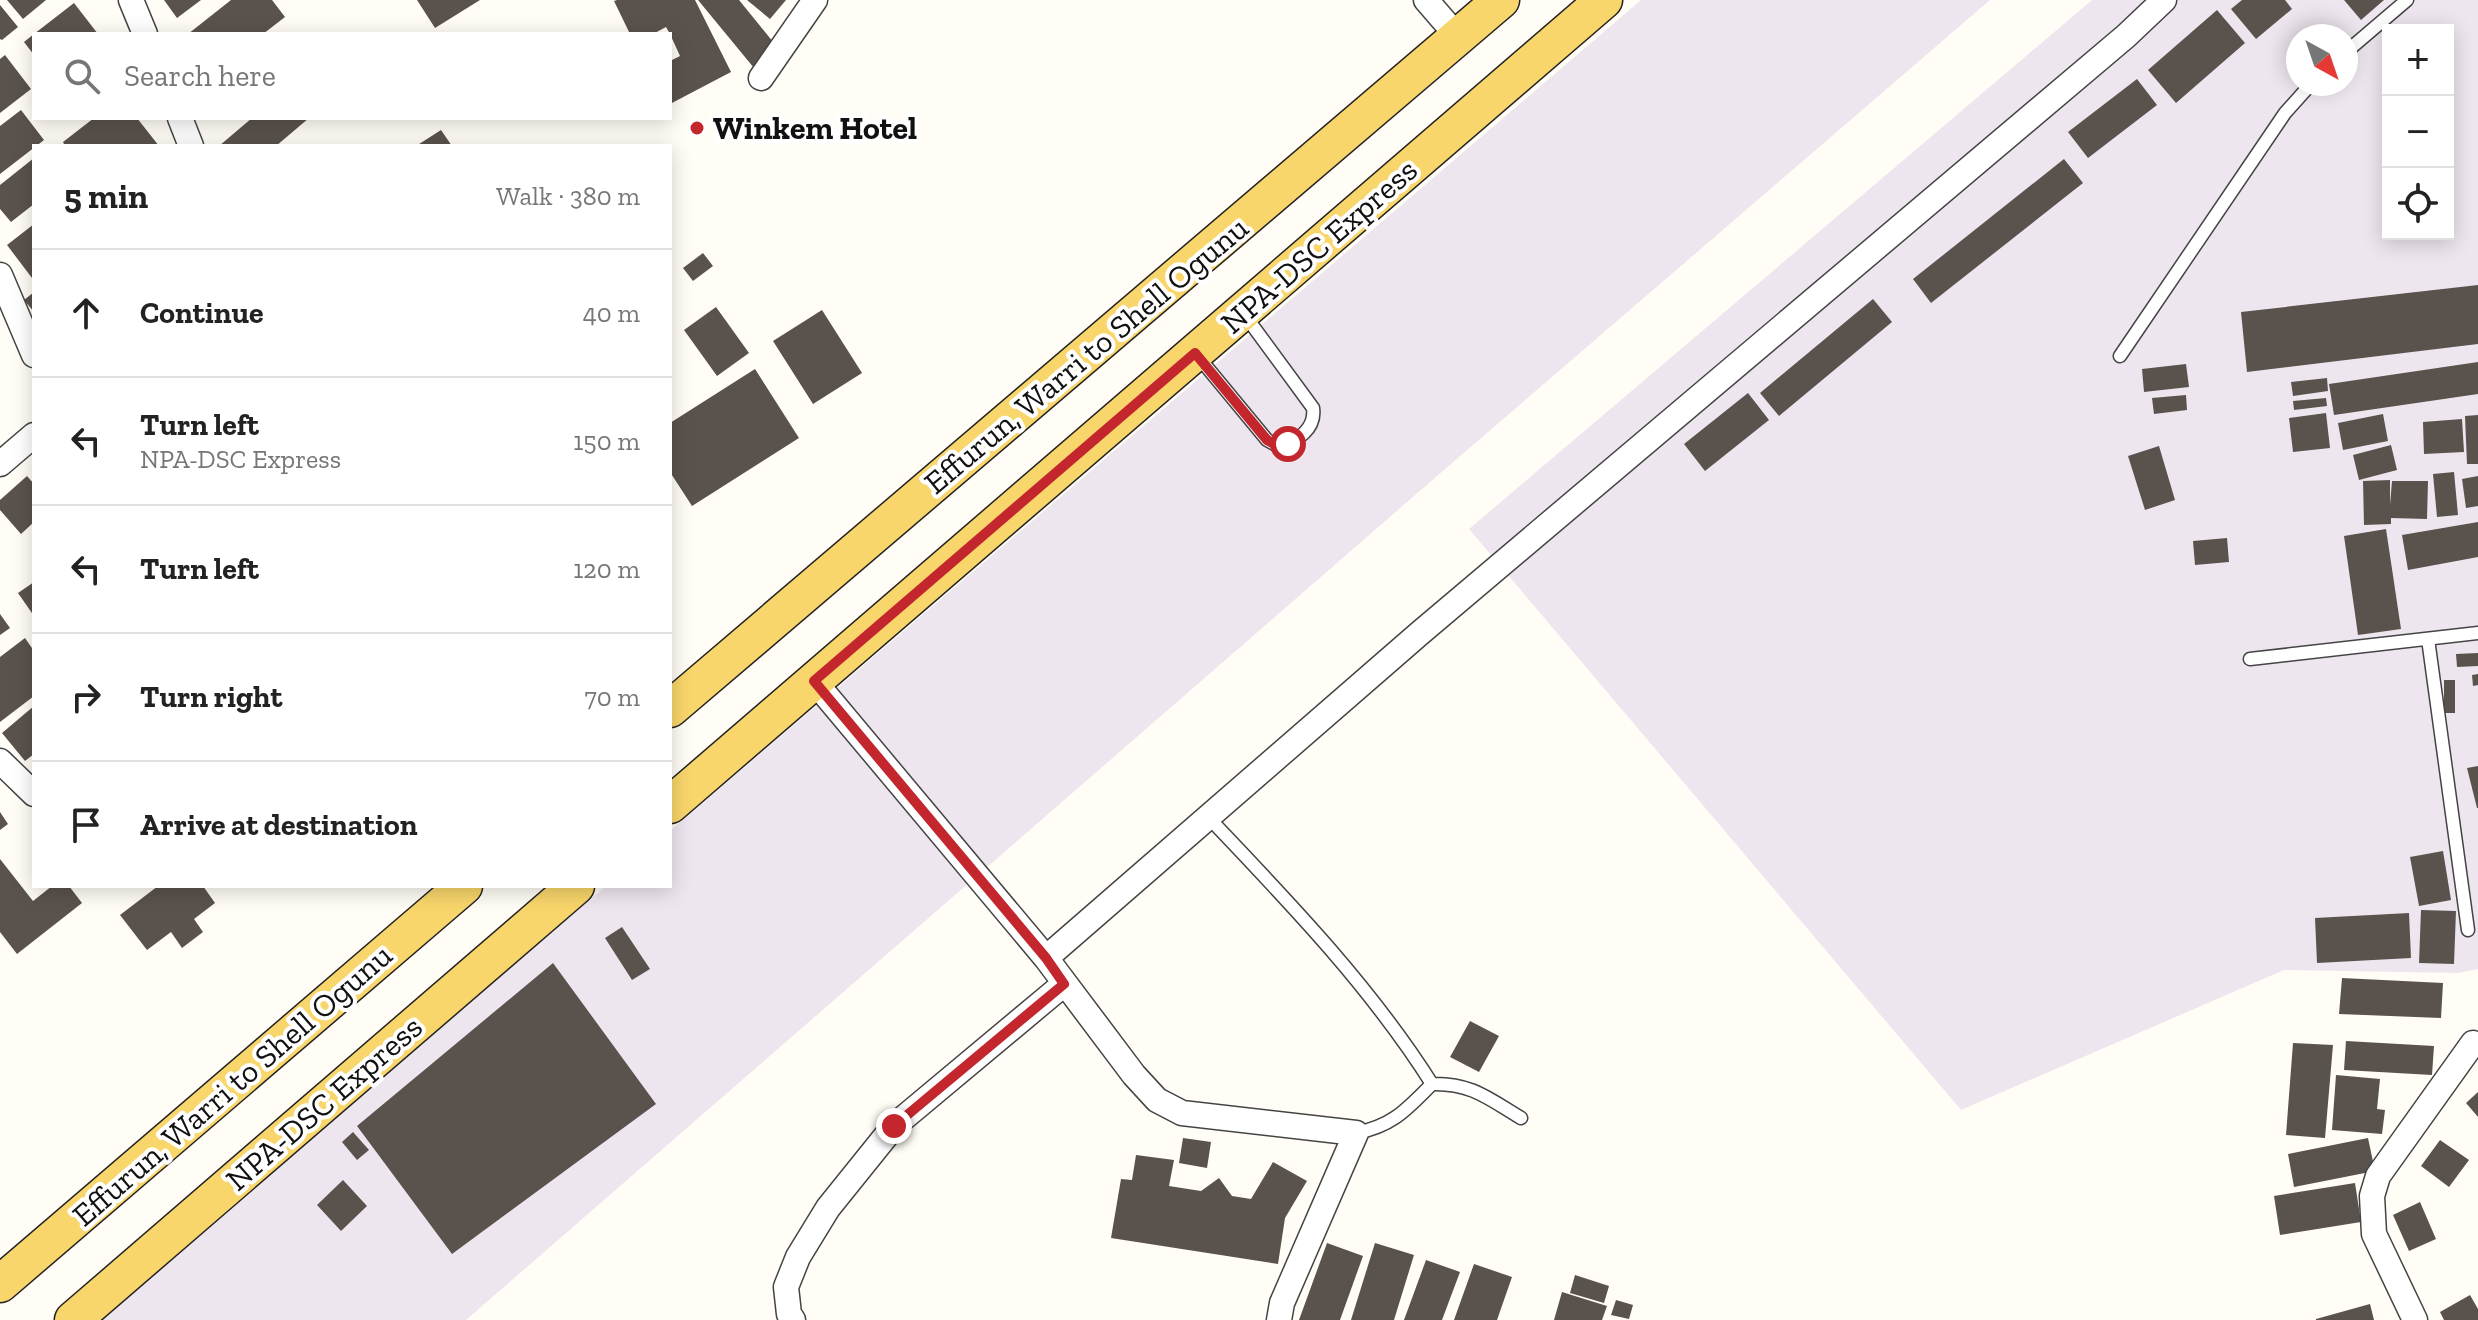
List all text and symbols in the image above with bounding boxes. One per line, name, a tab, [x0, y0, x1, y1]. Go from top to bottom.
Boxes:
north arrow	[2286, 24, 2358, 96]
map controls	[2382, 24, 2454, 240]
button: +	[2382, 24, 2454, 96]
search box	[32, 32, 672, 120]
icon: search	[60, 54, 104, 98]
text: Search here	[124, 58, 276, 94]
button: −	[2382, 96, 2454, 168]
place label: Winkem Hotel	[713, 109, 917, 147]
marker: Winkem Hotel	[688, 119, 706, 137]
street label: NPA-DSC Express	[1213, 150, 1425, 342]
button: locate	[2382, 168, 2454, 240]
text: 5 min	[64, 176, 148, 217]
text: Walk · 380 m	[496, 180, 640, 212]
street label: Effurun, Warri to Shell Ogunu	[916, 208, 1256, 502]
icon: ahead	[64, 291, 108, 335]
text: Continue	[140, 295, 264, 331]
text: 40 m	[583, 297, 640, 329]
text: Turn left	[140, 407, 259, 443]
icon: left	[64, 419, 108, 463]
text: 150 m	[573, 425, 640, 457]
route start	[1270, 426, 1306, 462]
text: NPA-DSC Express	[140, 443, 341, 475]
icon: left	[64, 547, 108, 591]
text: Turn left	[140, 551, 259, 587]
text: 120 m	[573, 553, 640, 585]
icon: right	[64, 675, 108, 719]
text: Turn right	[140, 679, 282, 715]
text: 70 m	[584, 681, 640, 713]
icon: arrive	[64, 803, 108, 847]
text: Arrive at destination	[140, 807, 417, 843]
street label: Effurun, Warri to Shell Ogunu	[65, 936, 400, 1234]
street label: NPA-DSC Express	[218, 1007, 430, 1199]
route end	[876, 1108, 912, 1144]

